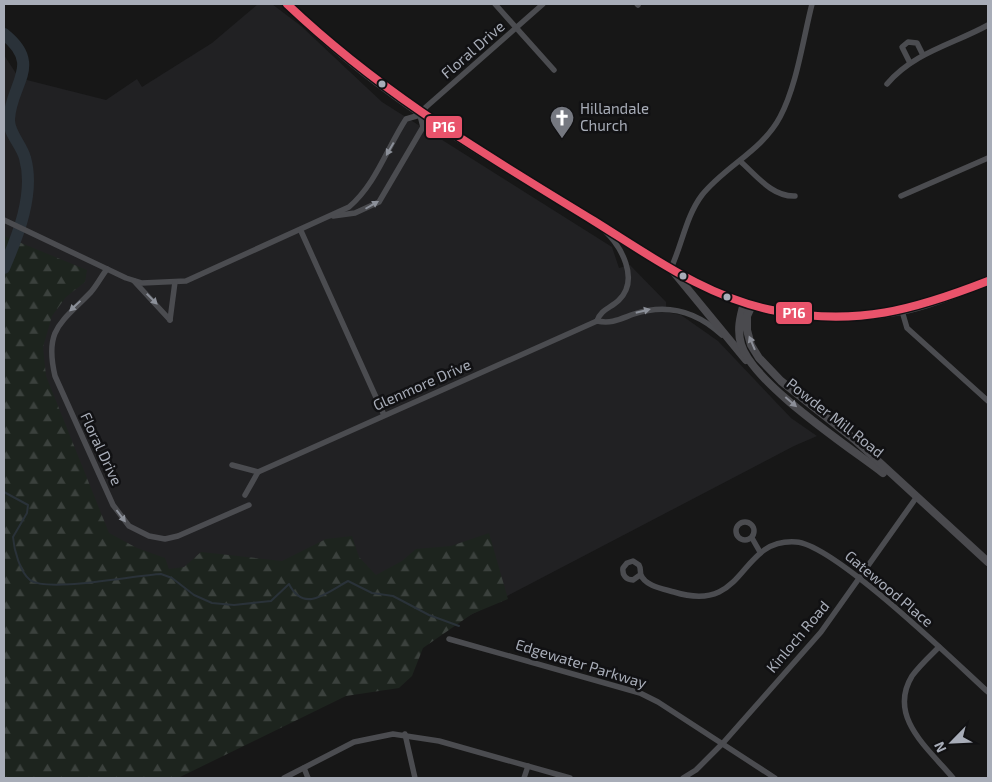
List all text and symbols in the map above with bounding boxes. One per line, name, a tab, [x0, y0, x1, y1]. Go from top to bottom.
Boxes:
street label: Floral Drive	[437, 17, 508, 82]
unlabelled marker	[377, 79, 387, 89]
place label: Hillandale Church	[580, 99, 649, 134]
church icon: Hillandale Church	[549, 105, 575, 139]
line badge: P16	[425, 115, 463, 139]
text: P16	[433, 118, 455, 135]
one-way arrow	[385, 143, 394, 156]
one-way arrow	[365, 201, 379, 210]
unlabelled marker	[678, 271, 688, 281]
unlabelled marker	[722, 292, 732, 302]
one-way arrow	[146, 293, 158, 305]
one-way arrow	[69, 300, 81, 312]
line badge: P16	[775, 301, 813, 325]
text: P16	[783, 304, 805, 321]
one-way arrow	[636, 307, 651, 315]
one-way arrow	[747, 336, 755, 350]
street label: Glenmore Drive	[370, 354, 473, 414]
street label: Powder Mill Road	[783, 374, 888, 461]
one-way arrow	[784, 397, 797, 408]
street label: Floral Drive	[77, 409, 127, 488]
one-way arrow	[115, 509, 126, 522]
street label: Gatewood Place	[842, 546, 937, 630]
street label: Kinloch Road	[762, 597, 832, 676]
street label: Edgewater Parkway	[514, 635, 649, 692]
north arrow	[927, 717, 977, 767]
text: N	[930, 739, 949, 756]

